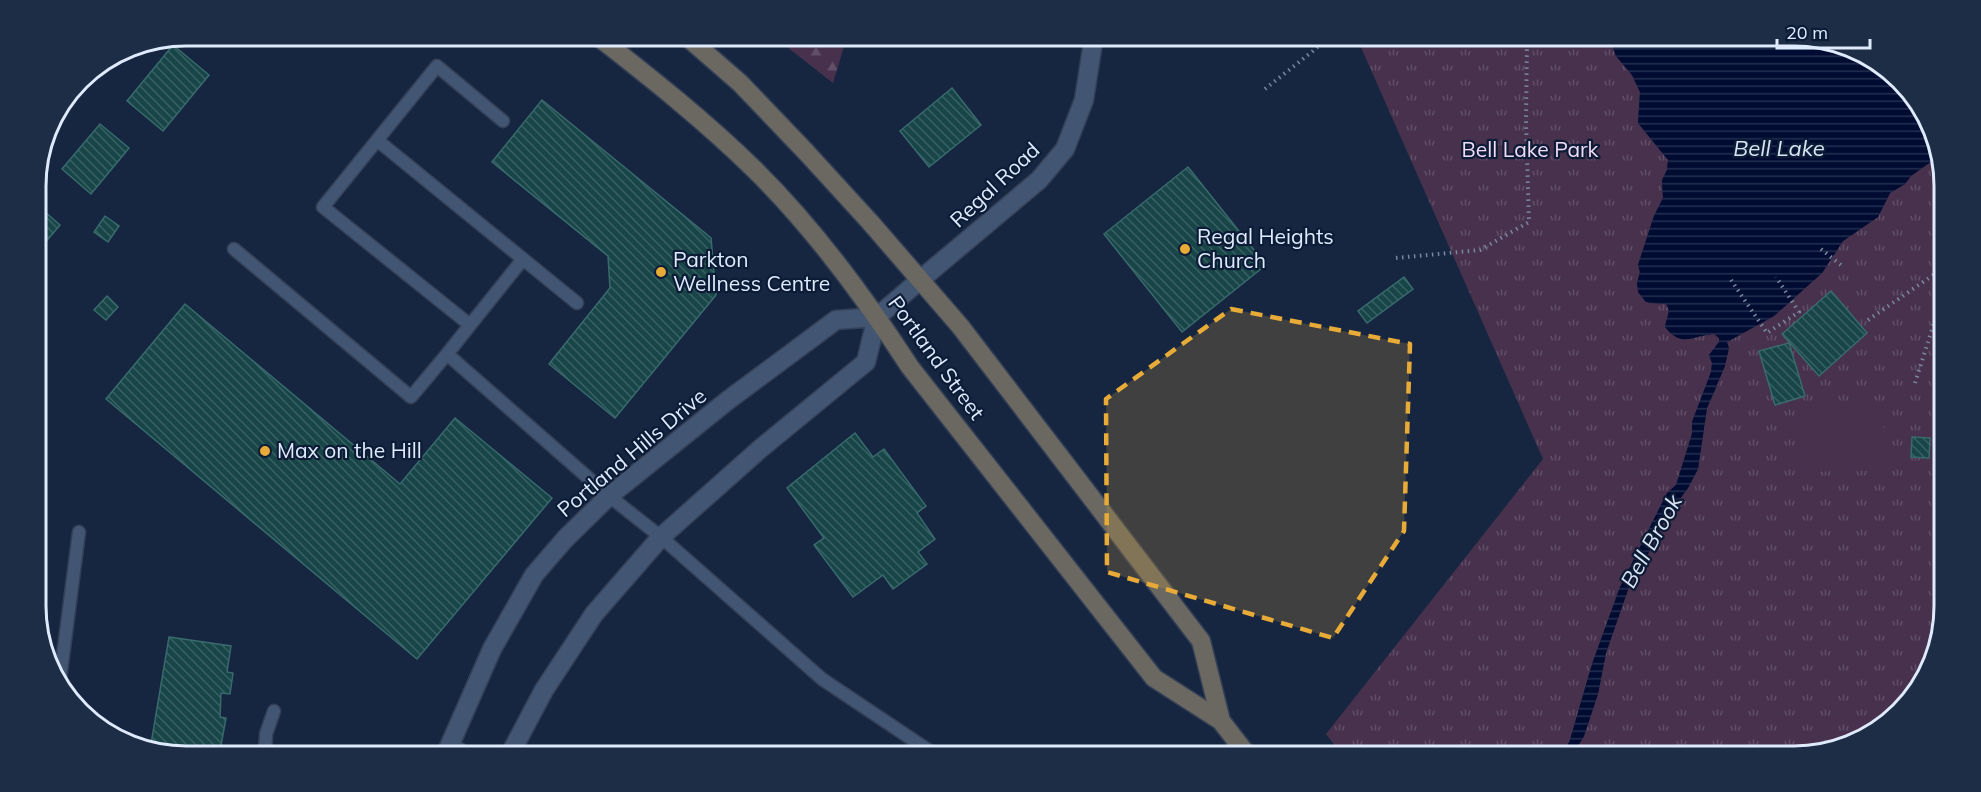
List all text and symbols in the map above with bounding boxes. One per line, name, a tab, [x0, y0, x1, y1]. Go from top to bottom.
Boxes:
scale bar	[1777, 12, 1870, 50]
text: 20 m	[1786, 21, 1828, 44]
water label: Bell Lake	[1733, 134, 1825, 162]
street label: Regal Road	[944, 136, 1044, 232]
park label: Bell Lake Park	[1462, 136, 1599, 162]
place label: Regal Heights Church	[1197, 223, 1334, 273]
marker: Regal Heights Church	[1178, 242, 1192, 256]
place label: Parkton Wellness Centre	[673, 246, 830, 296]
marker: Parkton Wellness Centre	[654, 265, 668, 279]
street label: Portland Street	[883, 290, 990, 424]
street label: Portland Hills Drive	[552, 382, 711, 522]
place label: Max on the Hill	[277, 437, 422, 463]
marker: Max on the Hill	[258, 444, 272, 458]
water label: Bell Brook	[1614, 489, 1688, 593]

